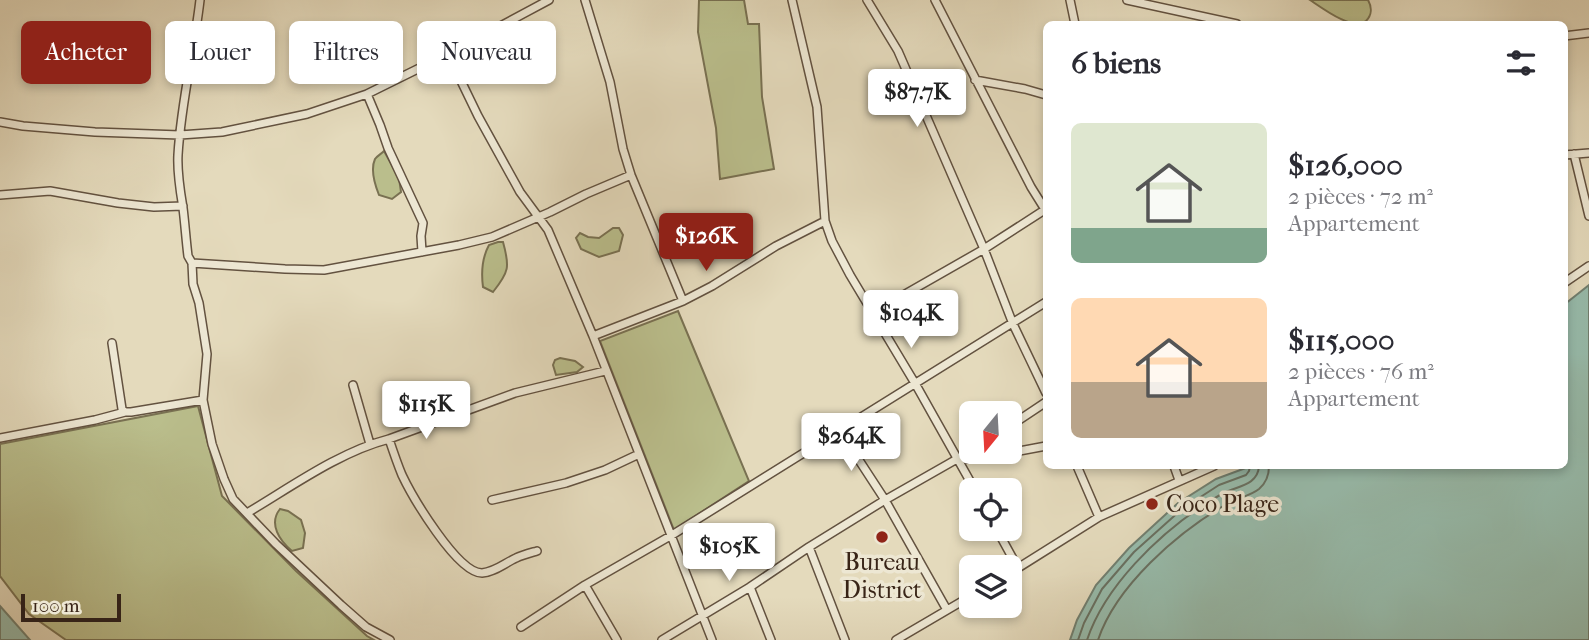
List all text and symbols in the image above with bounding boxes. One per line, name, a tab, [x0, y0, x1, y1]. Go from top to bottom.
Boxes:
chip: Acheter	[21, 21, 151, 84]
chip: Louer	[165, 21, 275, 84]
chip: Filtres	[289, 21, 403, 84]
chip: Nouveau	[417, 21, 556, 84]
icon: filters	[1502, 44, 1540, 82]
text: 6 biens	[1071, 46, 1161, 81]
pin: $87.7K	[860, 69, 974, 129]
text: $87.7K	[884, 78, 950, 105]
text: $126,000	[1288, 148, 1403, 183]
icon: home	[1127, 151, 1211, 235]
text: 2 pièces · 72 m²	[1288, 183, 1433, 210]
text: Appartement	[1288, 210, 1420, 237]
pin: $126K	[657, 214, 755, 273]
text: $126K	[675, 222, 737, 249]
pin: $104K	[862, 290, 960, 350]
text: $104K	[879, 299, 943, 326]
text: $115,000	[1288, 323, 1395, 358]
icon: home	[1127, 326, 1211, 410]
text: 2 pièces · 76 m²	[1288, 358, 1434, 385]
pin: $115K	[377, 382, 475, 441]
text: Appartement	[1288, 385, 1420, 412]
text: $115K	[398, 390, 454, 417]
north arrow	[959, 401, 1022, 464]
map controls	[959, 401, 1022, 618]
pin: $264K	[802, 414, 900, 473]
text: $264K	[817, 422, 885, 449]
button: locate	[959, 478, 1022, 541]
place label: Coco Plage	[1166, 490, 1279, 518]
marker: Coco Plage	[1144, 496, 1160, 512]
pin: $105K	[680, 524, 778, 583]
marker: Bureau District	[874, 529, 890, 545]
text: $105K	[699, 532, 759, 559]
place label: Bureau District	[842, 548, 922, 604]
button: layers	[959, 555, 1022, 618]
scale bar	[21, 591, 121, 623]
text: 100 m	[32, 595, 80, 617]

